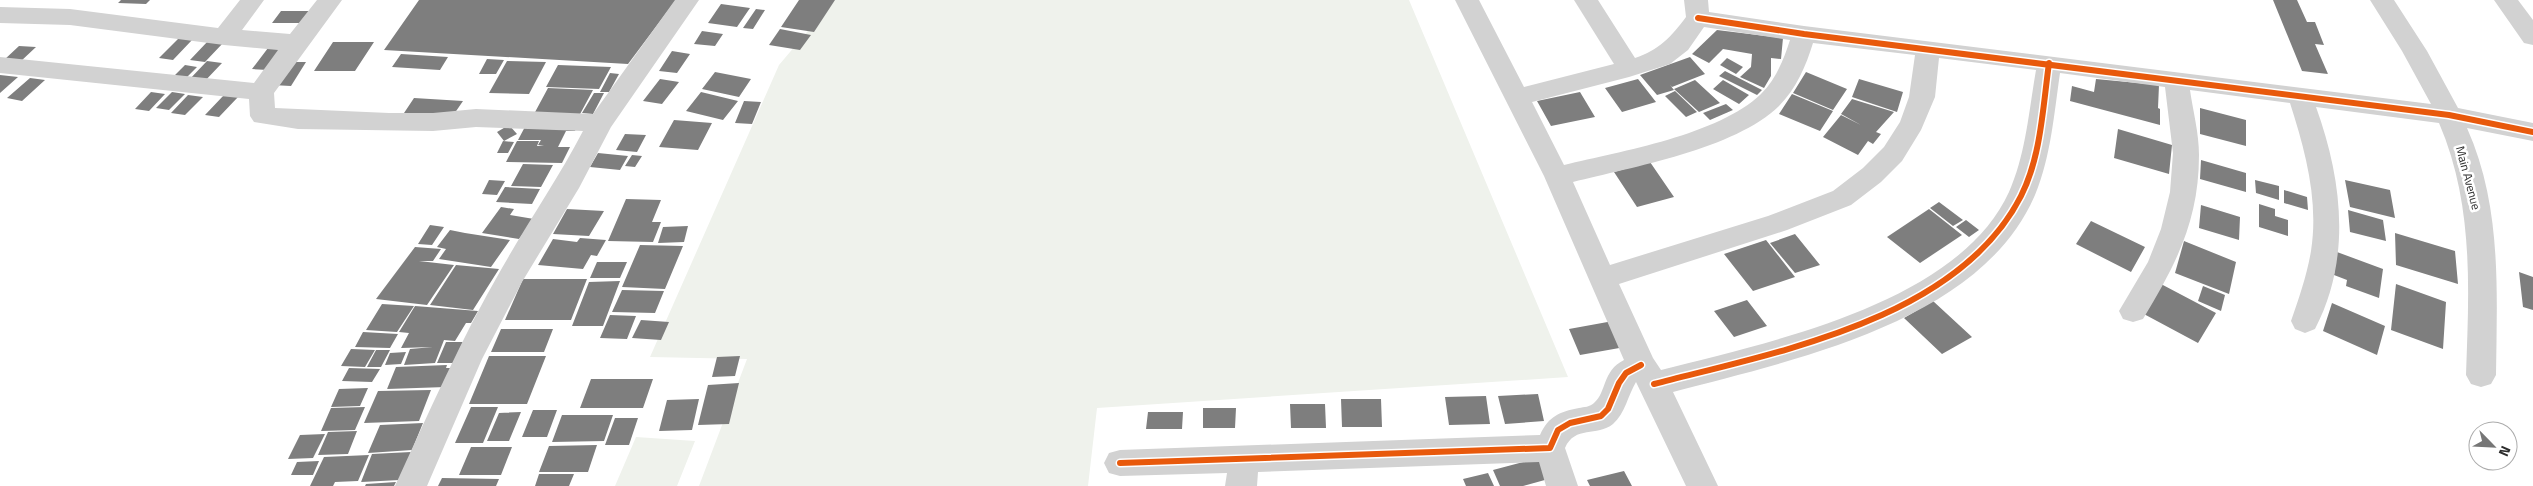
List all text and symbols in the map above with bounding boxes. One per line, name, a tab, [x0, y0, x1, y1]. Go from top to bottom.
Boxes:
street label: Main Avenue	[2451, 144, 2486, 212]
north arrow	[2468, 421, 2518, 471]
text: N	[2494, 443, 2517, 460]

